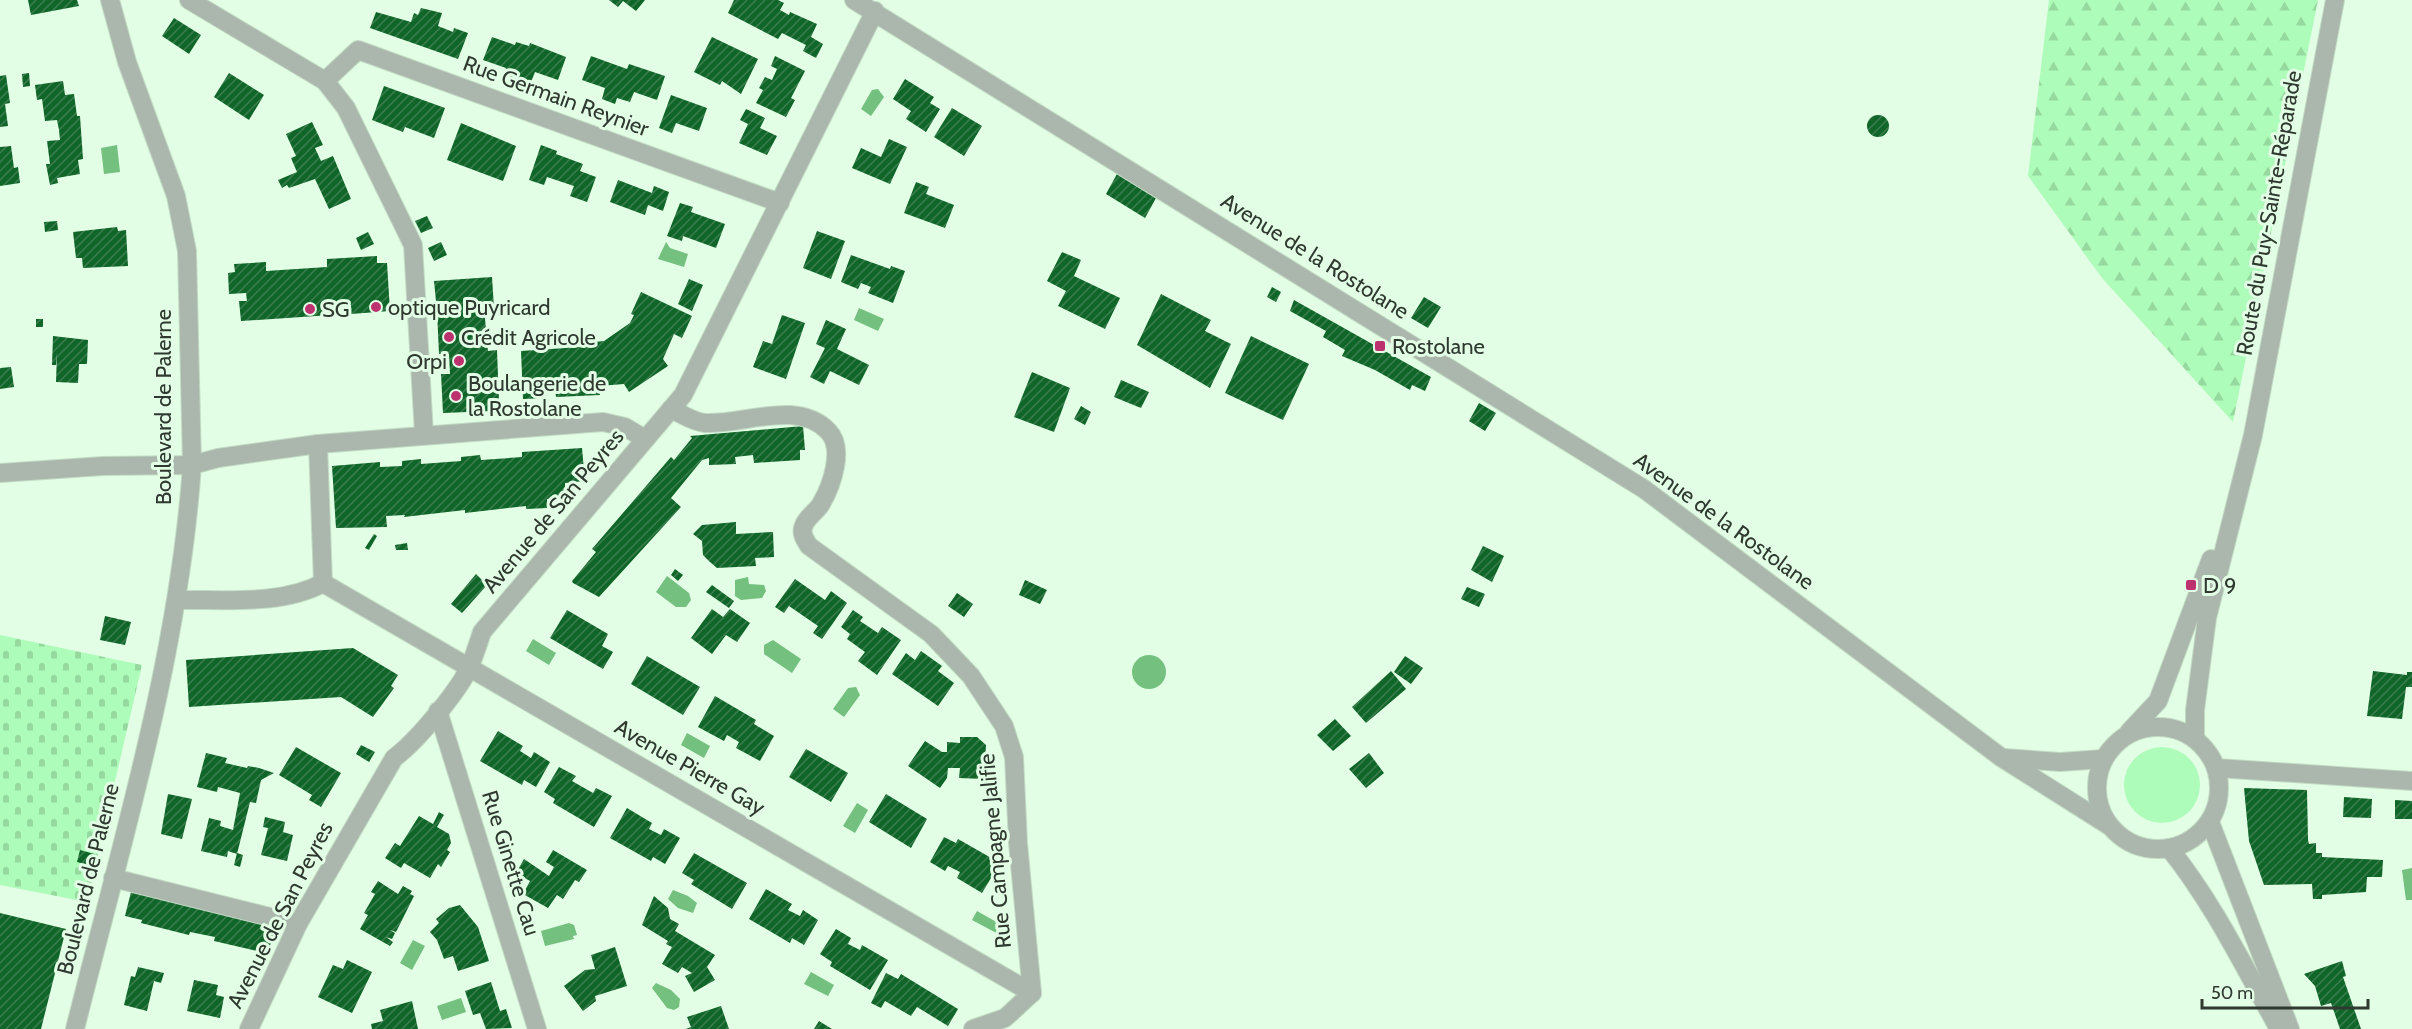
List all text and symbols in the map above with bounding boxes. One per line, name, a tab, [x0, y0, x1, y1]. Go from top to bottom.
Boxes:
street label: Rue Germain Reynier	[459, 50, 653, 142]
street label: Route du Puy-Sainte-Réparade	[2231, 68, 2307, 358]
street label: Avenue de la Rostolane	[1216, 187, 1414, 325]
place label: optique Puyricard	[388, 294, 550, 321]
place label: SG	[322, 296, 350, 323]
marker: optique Puyricard	[369, 300, 383, 314]
marker: SG	[303, 302, 317, 316]
street label: Boulevard de Palerne	[150, 309, 177, 505]
place label: Crédit Agricole	[461, 324, 596, 351]
marker: Crédit Agricole	[442, 330, 456, 344]
place label: Rostolane	[1392, 333, 1485, 360]
marker: Rostolane	[1373, 339, 1387, 353]
place label: Orpi	[406, 348, 447, 375]
marker: Orpi	[452, 354, 466, 368]
place label: Boulangerie de la Rostolane	[468, 370, 606, 422]
marker: Boulangerie de la Rostolane	[449, 389, 463, 403]
street label: Avenue de San Peyres	[477, 424, 629, 598]
street label: Avenue de la Rostolane	[1628, 446, 1820, 596]
place label: D 9	[2203, 572, 2236, 599]
marker: D 9	[2184, 578, 2198, 592]
street label: Avenue Pierre Gay	[610, 713, 770, 821]
street label: Rue Campagne Jalifie	[973, 752, 1017, 950]
street label: Boulevard de Palerne	[51, 781, 125, 977]
street label: Rue Ginette Cau	[476, 787, 546, 939]
street label: Avenue de San Peyres	[221, 817, 339, 1013]
scale bar	[2202, 972, 2368, 1010]
text: 50 m	[2211, 982, 2253, 1004]

